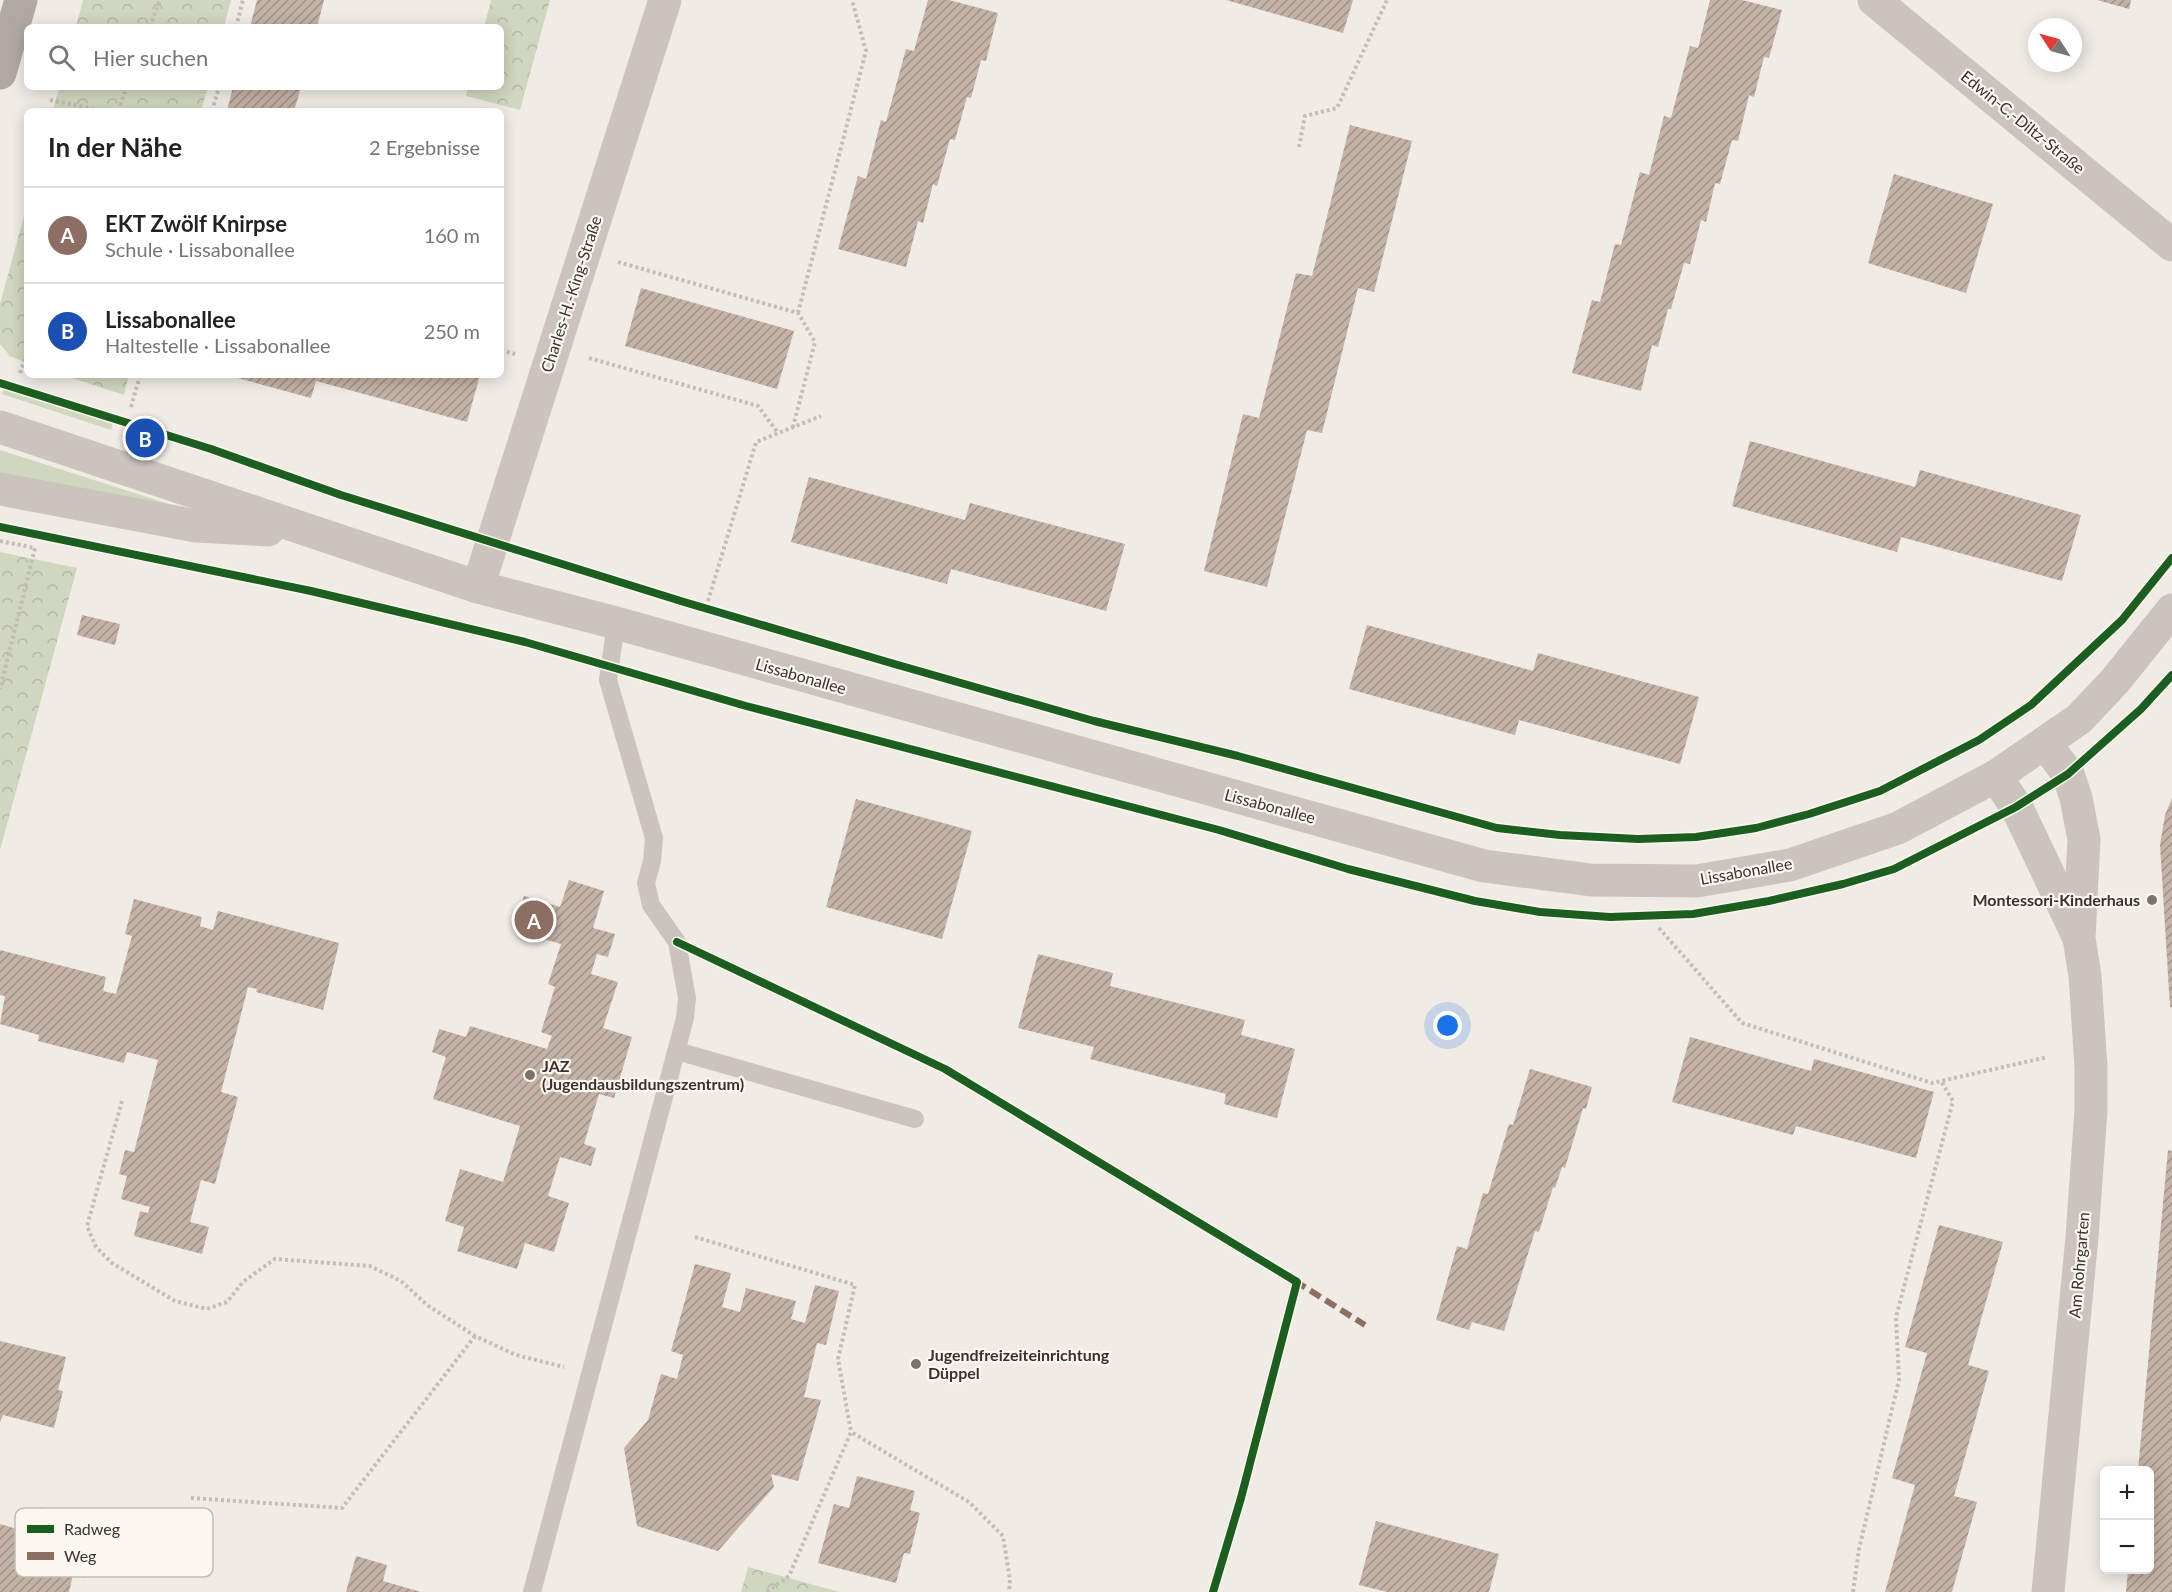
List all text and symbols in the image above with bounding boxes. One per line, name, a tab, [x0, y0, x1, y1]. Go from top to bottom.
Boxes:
north arrow	[2028, 18, 2082, 72]
search box	[24, 24, 504, 90]
icon: search	[45, 41, 78, 74]
text: Hier suchen	[93, 44, 208, 71]
street label: Edwin-C.-Diltz-Straße	[1958, 66, 2089, 177]
text: In der Nähe	[48, 131, 182, 163]
text: 2 Ergebnisse	[369, 135, 480, 159]
text: EKT Zwölf Knirpse	[105, 210, 287, 237]
street label: Charles-H.-King-Straße	[536, 213, 605, 375]
text: A	[61, 223, 74, 247]
text: 160 m	[424, 223, 480, 247]
text: Schule · Lissabonallee	[105, 237, 295, 261]
text: Lissabonallee	[105, 306, 236, 333]
text: B	[61, 319, 74, 343]
text: 250 m	[424, 319, 480, 343]
text: Haltestelle · Lissabonallee	[105, 333, 331, 357]
pin: B	[126, 416, 164, 460]
street label: Lissabonallee	[754, 654, 849, 698]
street label: Lissabonallee	[1223, 784, 1318, 827]
street label: Lissabonallee	[1698, 853, 1793, 888]
place label: Montessori-Kinderhaus	[1972, 890, 2140, 909]
marker: Montessori-Kinderhaus	[2145, 893, 2159, 907]
pin: A	[514, 898, 554, 942]
your location	[1433, 1011, 1462, 1040]
place label: JAZ (Jugendausbildungszentrum)	[542, 1056, 744, 1093]
marker: JAZ (Jugendausbildungszentrum)	[523, 1068, 537, 1082]
street label: Am Rohrgarten	[2064, 1211, 2093, 1319]
place label: Jugendfreizeiteinrichtung Düppel	[928, 1345, 1110, 1382]
marker: Jugendfreizeiteinrichtung Düppel	[909, 1357, 923, 1371]
map controls	[2100, 1466, 2154, 1574]
button: +	[2100, 1466, 2154, 1520]
legend	[15, 1508, 213, 1577]
text: Radweg	[64, 1519, 120, 1538]
button: −	[2100, 1520, 2154, 1574]
text: Weg	[64, 1546, 96, 1565]

